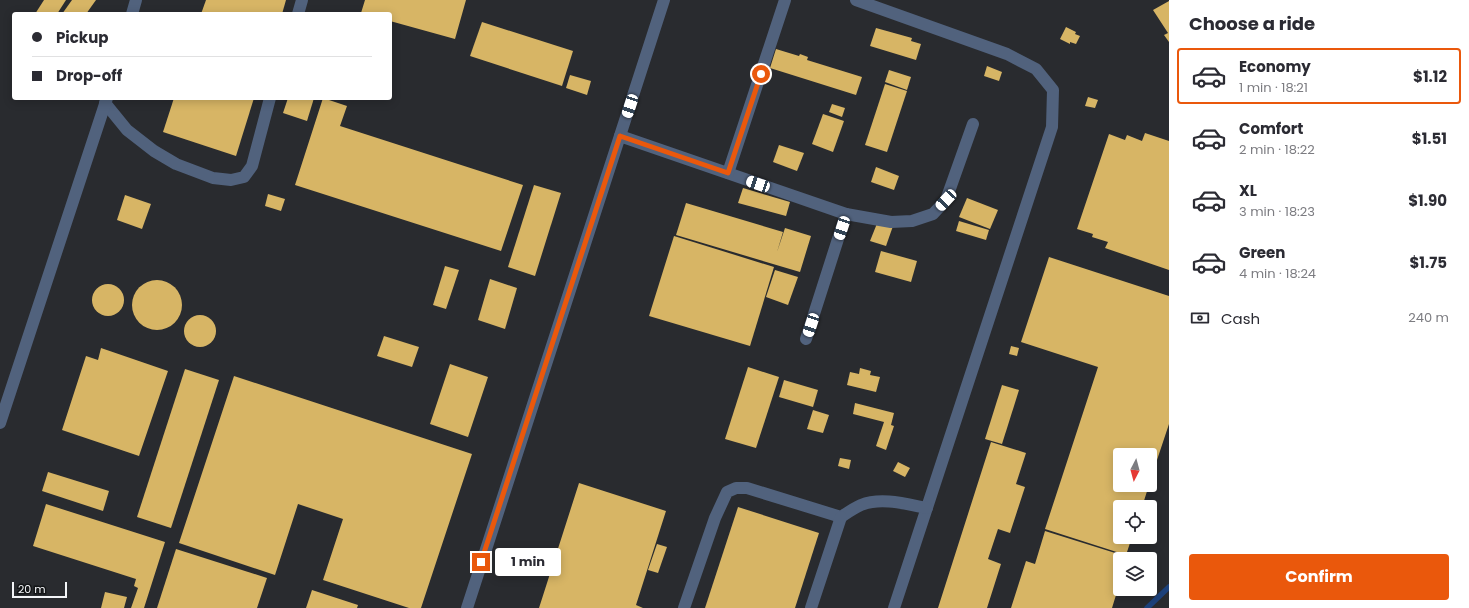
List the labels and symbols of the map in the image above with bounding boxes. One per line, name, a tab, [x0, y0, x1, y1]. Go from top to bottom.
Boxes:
route start	[752, 65, 770, 83]
car	[621, 93, 639, 119]
car	[745, 174, 771, 194]
car	[933, 187, 959, 213]
car	[833, 215, 851, 241]
car	[802, 312, 820, 338]
north arrow	[1113, 448, 1157, 492]
callout: 1 min	[495, 548, 561, 576]
route end	[472, 553, 490, 571]
scale bar	[12, 580, 67, 599]

